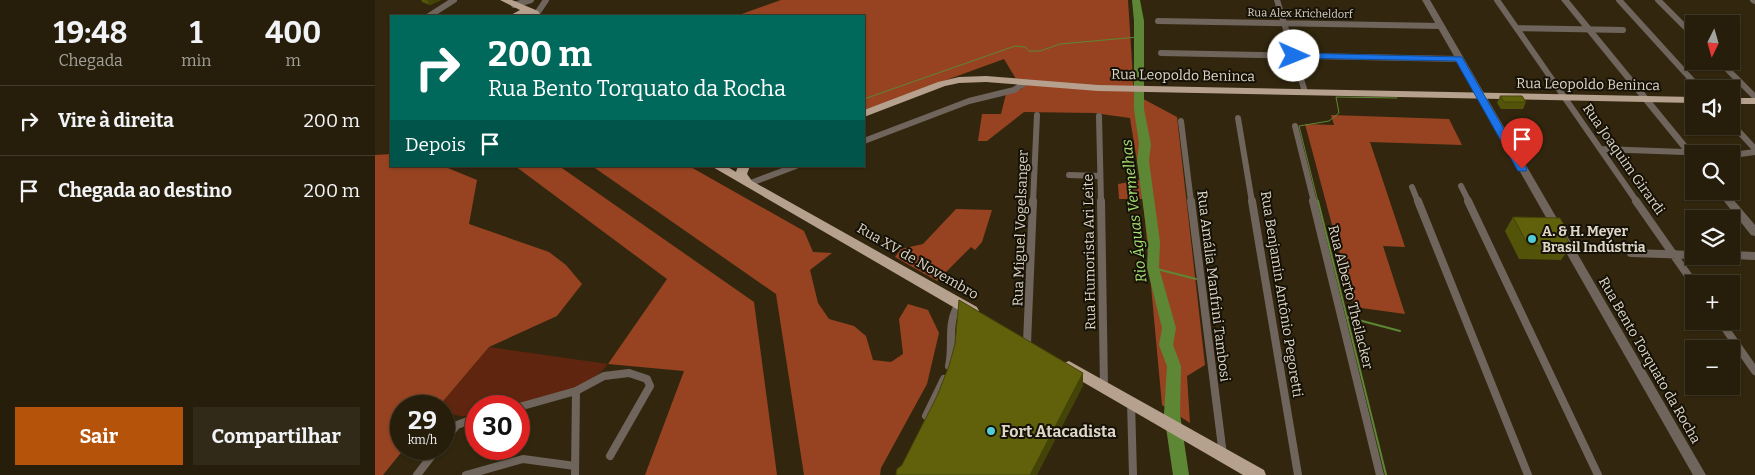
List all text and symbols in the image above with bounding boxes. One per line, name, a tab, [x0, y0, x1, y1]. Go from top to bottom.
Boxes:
street label: Rua Alex Kricheldorf	[1247, 6, 1354, 21]
text: 19:48	[54, 15, 128, 51]
text: 1	[190, 15, 203, 51]
text: 400	[265, 15, 321, 51]
north arrow	[1685, 15, 1740, 70]
map controls	[1685, 15, 1740, 395]
position arrow	[1267, 29, 1319, 81]
text: 200 m	[488, 33, 592, 75]
icon: right	[405, 35, 470, 100]
text: Chegada	[59, 51, 123, 70]
text: min	[181, 51, 211, 70]
text: m	[286, 51, 301, 70]
street label: Rua Leopoldo Beninca	[1111, 66, 1255, 85]
text: Rua Bento Torquato da Rocha	[488, 75, 786, 102]
street label: Rua Leopoldo Beninca	[1516, 75, 1660, 94]
button: sound	[1685, 80, 1740, 135]
street label: Rua Joaquim Girardi	[1579, 101, 1668, 218]
icon: right	[15, 107, 43, 135]
text: Vire à direita	[58, 109, 174, 132]
text: 200 m	[303, 109, 360, 132]
pin	[1501, 118, 1543, 169]
icon: arrive	[1508, 125, 1536, 153]
icon: arrive	[476, 130, 504, 158]
text: Depois	[405, 133, 466, 156]
water label: Rio Águas Vermelhas	[1118, 138, 1150, 284]
button: search	[1685, 145, 1740, 200]
street label: Rua Miguel Vogelsanger	[1009, 150, 1032, 307]
street label: Rua Humorista Ari Leite	[1080, 174, 1099, 330]
icon: arrive	[15, 177, 43, 205]
text: Chegada ao destino	[58, 179, 232, 202]
text: 200 m	[303, 179, 360, 202]
street label: Rua Amália Manfrini Tambosi	[1193, 189, 1234, 383]
street label: Rua Benjamin Antônio Pegoretti	[1257, 190, 1306, 398]
button: layers	[1685, 210, 1740, 265]
street label: Rua XV de Novembro	[854, 220, 982, 303]
street label: Rua Alberto Theilacker	[1324, 223, 1377, 371]
place label: A. & H. Meyer Brasil Indústria	[1542, 223, 1646, 256]
marker: A. & H. Meyer Brasil Indústria	[1526, 233, 1538, 245]
street label: Rua Bento Torquato da Rocha	[1595, 274, 1705, 447]
button: +	[1685, 275, 1740, 330]
button: −	[1685, 340, 1740, 395]
speed limit sign: 30	[465, 395, 530, 460]
text: 29	[408, 406, 437, 436]
button: Sair	[15, 407, 183, 465]
button: Compartilhar	[193, 407, 360, 465]
place label: Fort Atacadista	[1001, 422, 1116, 441]
marker: Fort Atacadista	[985, 425, 997, 437]
text: km/h	[408, 433, 437, 447]

